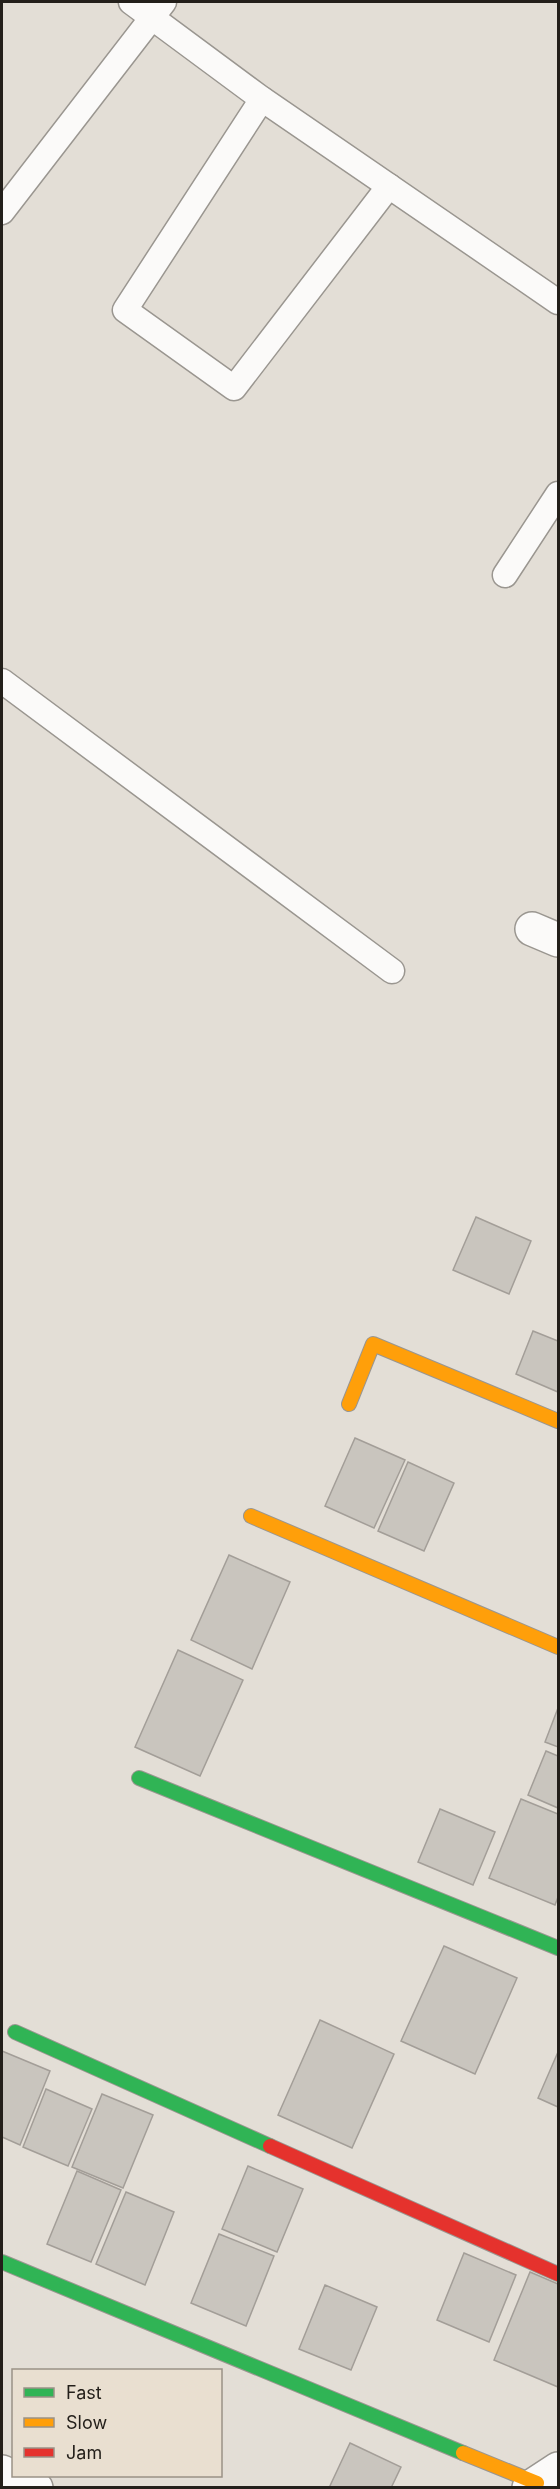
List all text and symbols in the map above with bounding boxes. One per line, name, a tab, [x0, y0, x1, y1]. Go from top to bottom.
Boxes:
legend	[12, 2369, 222, 2477]
text: Fast	[66, 2382, 102, 2403]
text: Slow	[66, 2412, 107, 2433]
text: Jam	[66, 2442, 102, 2463]

